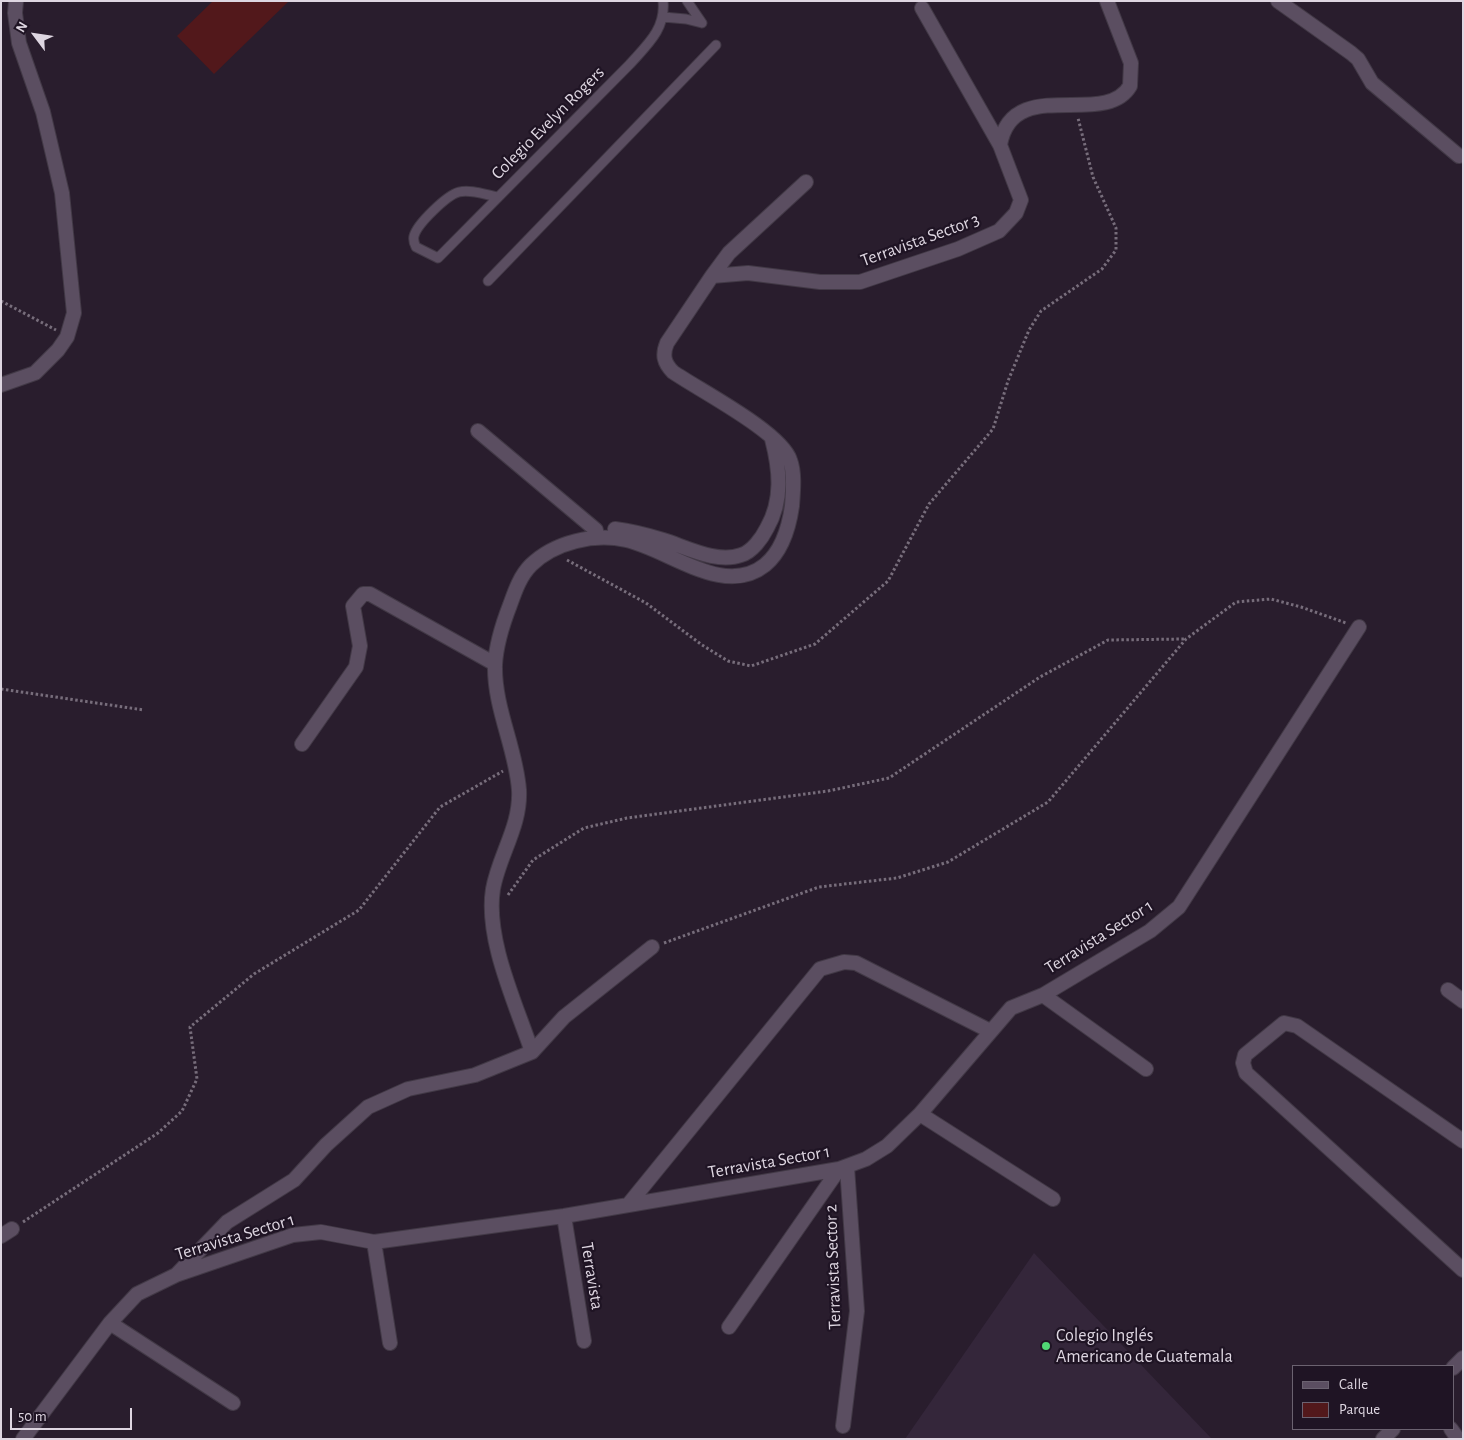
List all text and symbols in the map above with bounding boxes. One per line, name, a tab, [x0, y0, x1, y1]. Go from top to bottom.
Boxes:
north arrow	[10, 10, 60, 60]
text: N	[14, 20, 31, 35]
street label: Colegio Evelyn Rogers	[487, 62, 609, 184]
street label: Terravista Sector 3	[858, 209, 982, 271]
street label: Terravista Sector 1	[1041, 895, 1157, 979]
street label: Terravista Sector 1	[706, 1141, 832, 1183]
street label: Terravista Sector 2	[820, 1204, 846, 1330]
street label: Terravista Sector 1	[173, 1209, 297, 1265]
street label: Terravista	[576, 1241, 608, 1311]
place label: Colegio Inglés Americano de Guatemala	[1056, 1325, 1233, 1368]
marker: Colegio Inglés Americano de Guatemala	[1040, 1340, 1052, 1352]
legend	[1292, 1365, 1454, 1430]
text: Calle	[1339, 1377, 1368, 1392]
scale bar	[12, 1398, 135, 1430]
text: Parque	[1339, 1402, 1380, 1417]
text: 50 m	[18, 1409, 47, 1424]

